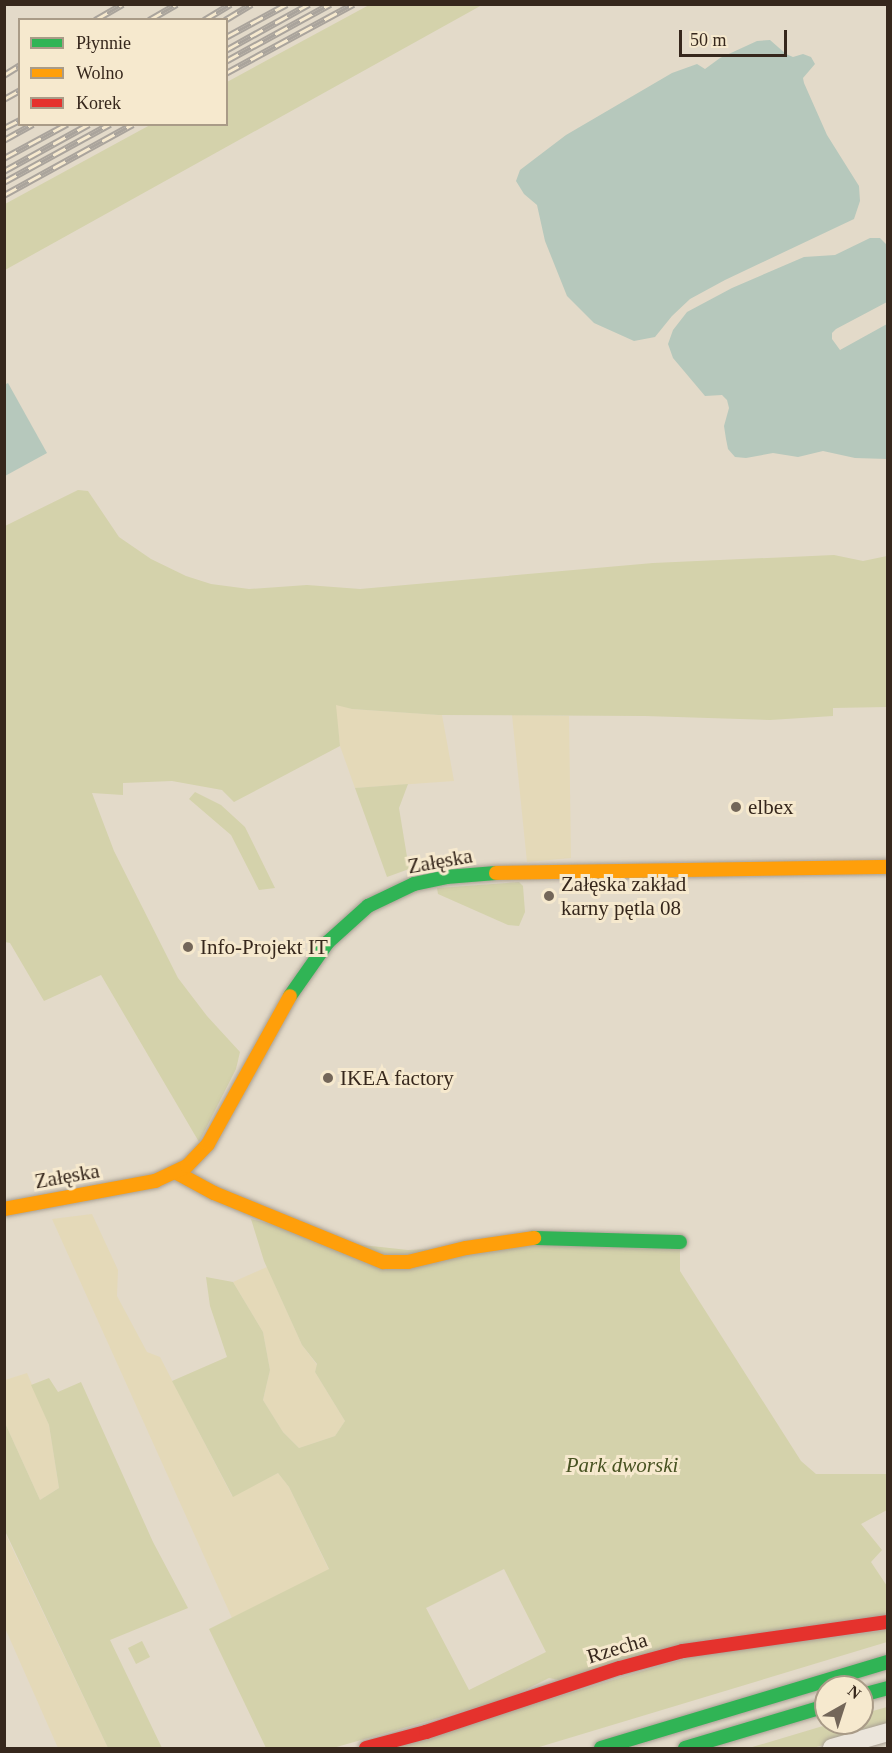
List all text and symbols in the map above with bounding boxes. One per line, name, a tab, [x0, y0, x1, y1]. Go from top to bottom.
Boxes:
legend	[18, 18, 228, 126]
scale bar	[682, 18, 790, 56]
text: 50 m	[690, 30, 727, 50]
text: Płynnie	[76, 33, 131, 53]
text: Wolno	[76, 63, 124, 83]
text: Korek	[76, 93, 121, 113]
place label: elbex	[748, 794, 793, 820]
marker: elbex	[729, 800, 743, 814]
street label: Załęska	[406, 843, 474, 879]
place label: Załęska zakład karny pętla 08	[561, 871, 686, 921]
marker: Załęska zakład karny pętla 08	[542, 889, 556, 903]
place label: Info-Projekt IT	[200, 934, 328, 960]
marker: Info-Projekt IT	[181, 940, 195, 954]
place label: IKEA factory	[340, 1065, 455, 1091]
marker: IKEA factory	[321, 1071, 335, 1085]
street label: Załęska	[33, 1158, 101, 1194]
park label: Park dworski	[566, 1452, 678, 1478]
street label: Rzecha	[584, 1627, 650, 1669]
north arrow	[814, 1675, 874, 1735]
text: N	[845, 1682, 864, 1702]

